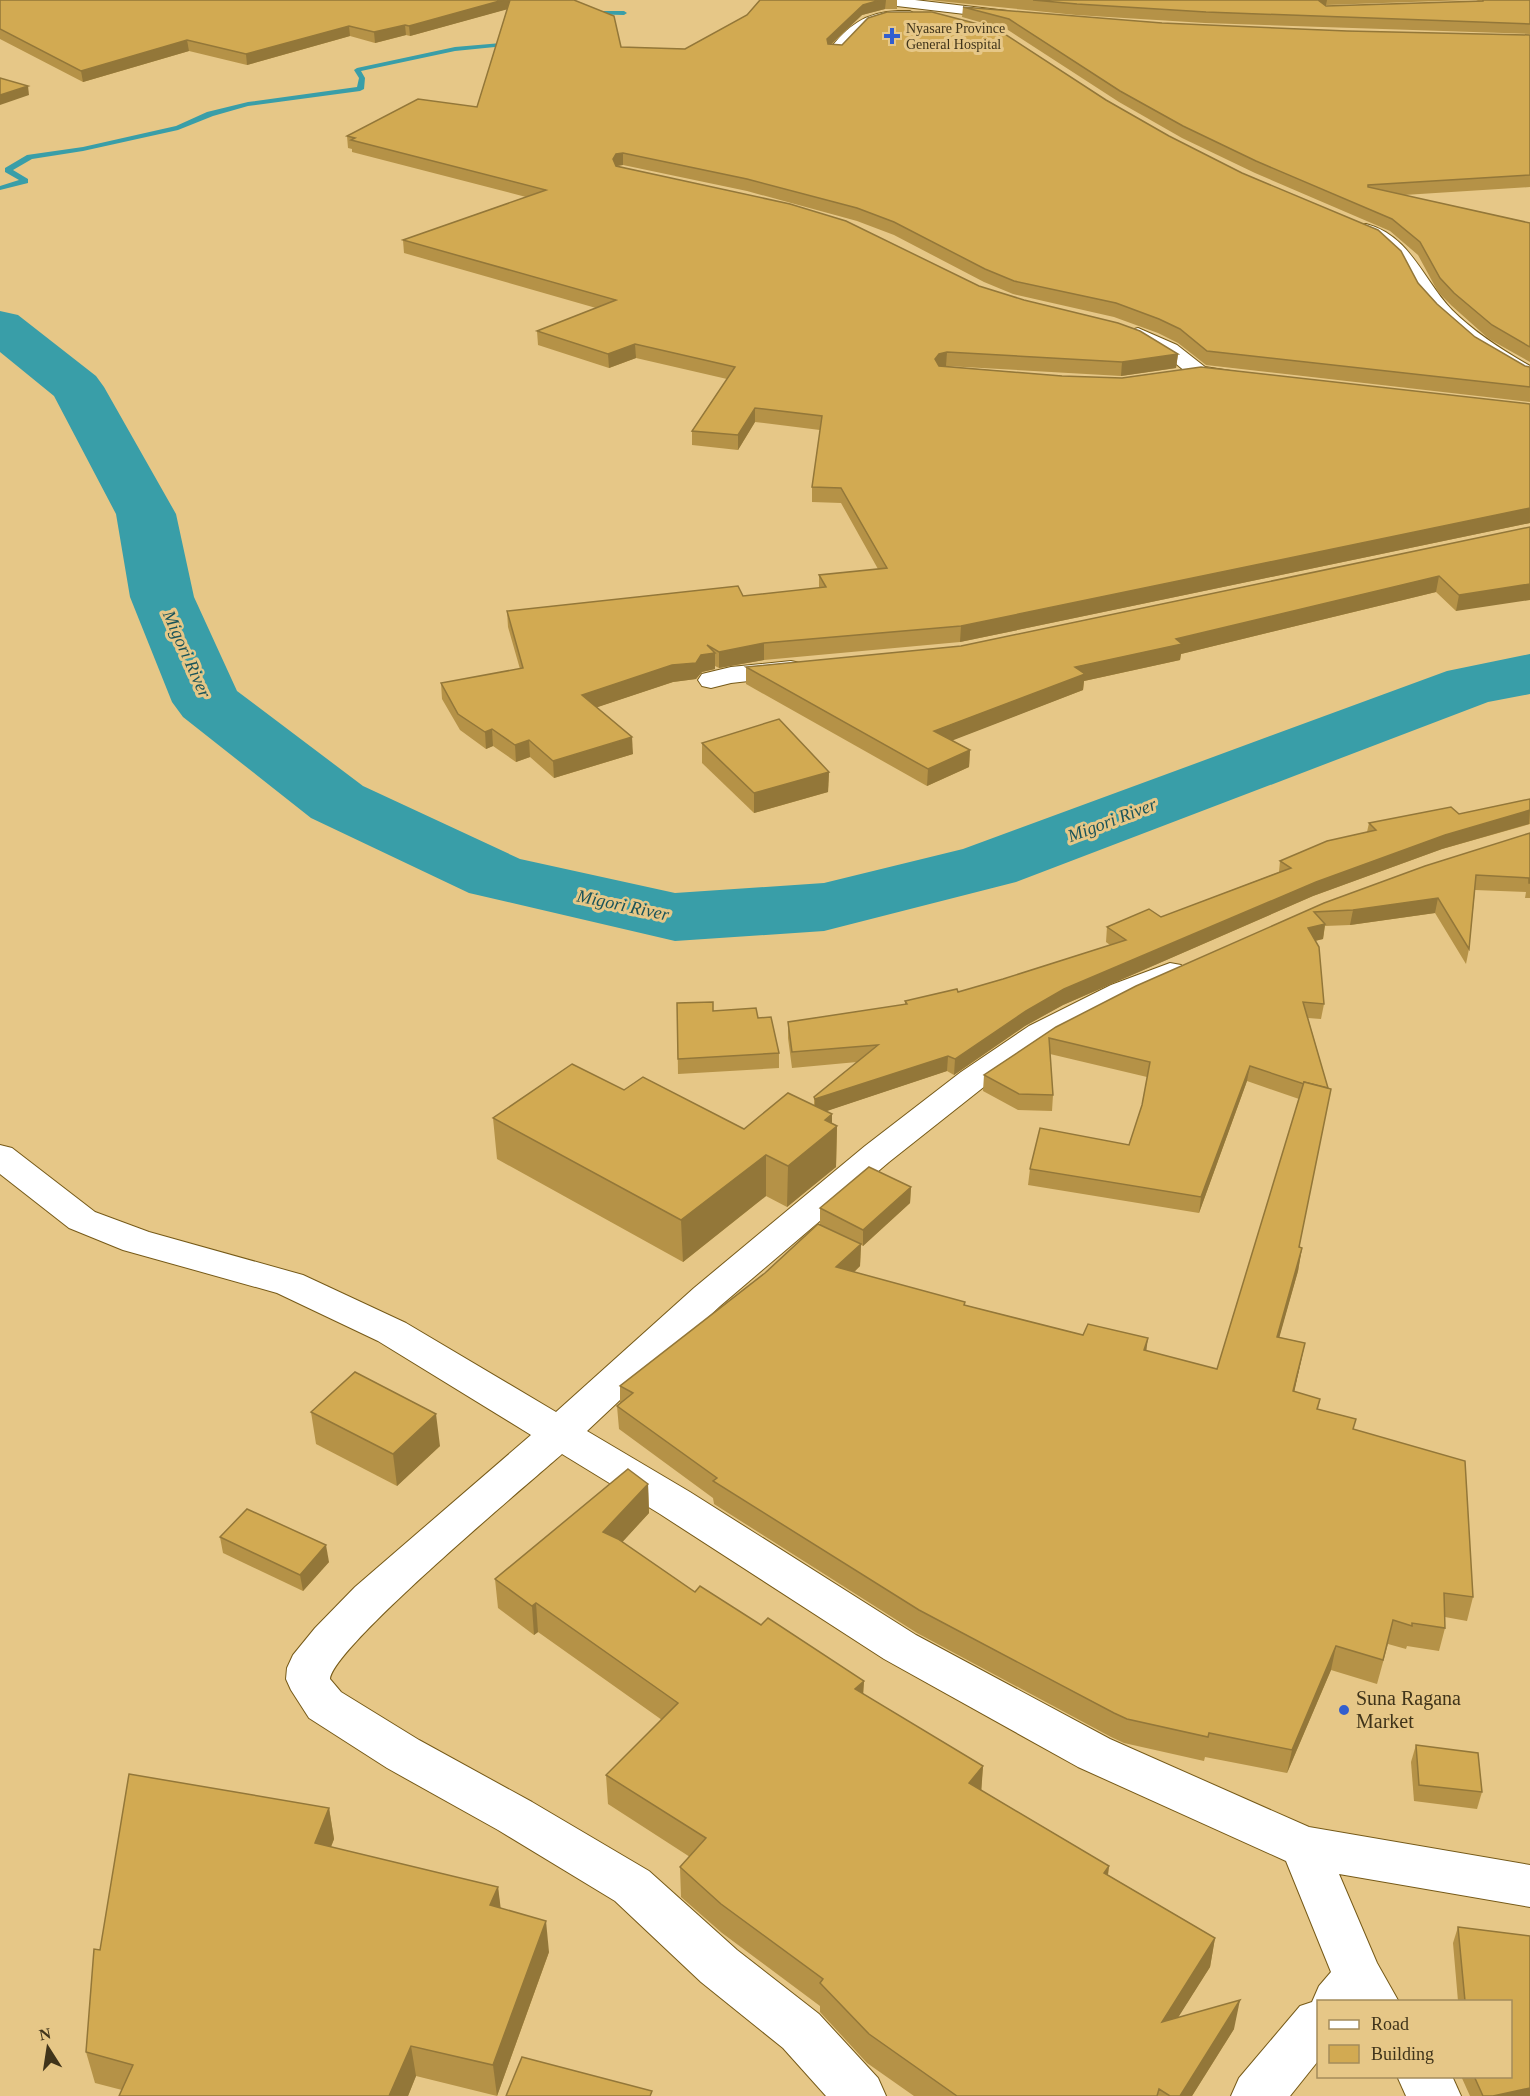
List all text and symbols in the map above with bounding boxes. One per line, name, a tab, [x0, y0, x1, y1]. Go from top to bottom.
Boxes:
place label: Nyasare Province General Hospital	[906, 21, 1005, 52]
marker: Nyasare Province General Hospital	[883, 27, 901, 45]
water label: Migori River	[158, 606, 216, 702]
water label: Migori River	[1064, 794, 1160, 846]
water label: Migori River	[574, 885, 672, 925]
place label: Suna Ragana Market	[1356, 1687, 1461, 1732]
marker: Suna Ragana Market	[1337, 1703, 1351, 1717]
legend	[1317, 2000, 1512, 2078]
text: Road	[1371, 2014, 1409, 2034]
north arrow	[18, 2018, 78, 2078]
text: N	[38, 2024, 53, 2043]
text: Building	[1371, 2044, 1434, 2064]

